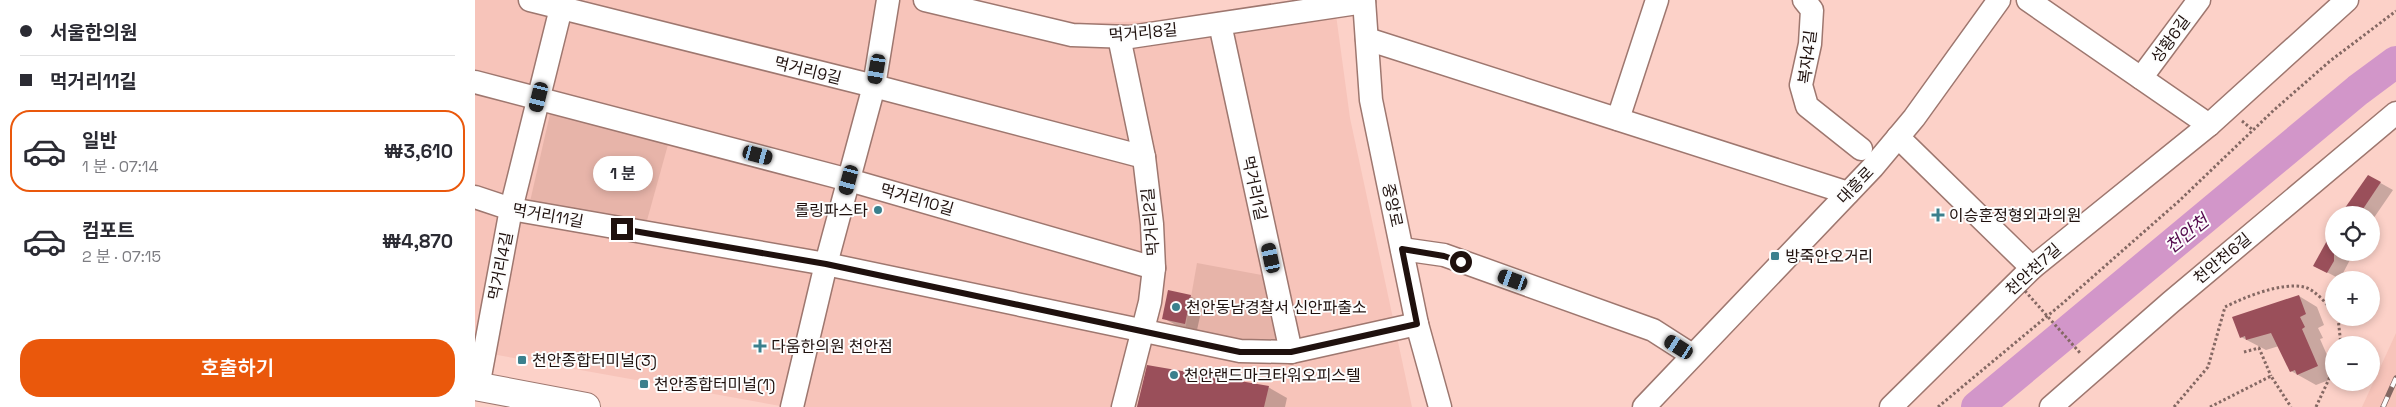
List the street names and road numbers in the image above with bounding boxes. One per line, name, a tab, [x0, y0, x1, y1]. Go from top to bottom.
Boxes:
street label: 성황6길	[2146, 11, 2195, 67]
street label: 먹거리8길	[1108, 19, 1178, 46]
street label: 복자4길	[1794, 29, 1821, 85]
street label: 먹거리9길	[772, 52, 844, 89]
street label: 먹거리1길	[1237, 154, 1272, 222]
street label: 대흥로	[1832, 162, 1878, 209]
street label: 먹거리10길	[878, 179, 956, 220]
street label: 중앙로	[1378, 181, 1407, 229]
street label: 먹거리2길	[1137, 187, 1164, 257]
street label: 먹거리11길	[511, 199, 585, 232]
street label: 천안천6길	[2189, 228, 2255, 289]
street label: 먹거리4길	[484, 230, 517, 302]
street label: 천안천7길	[2001, 239, 2066, 300]

